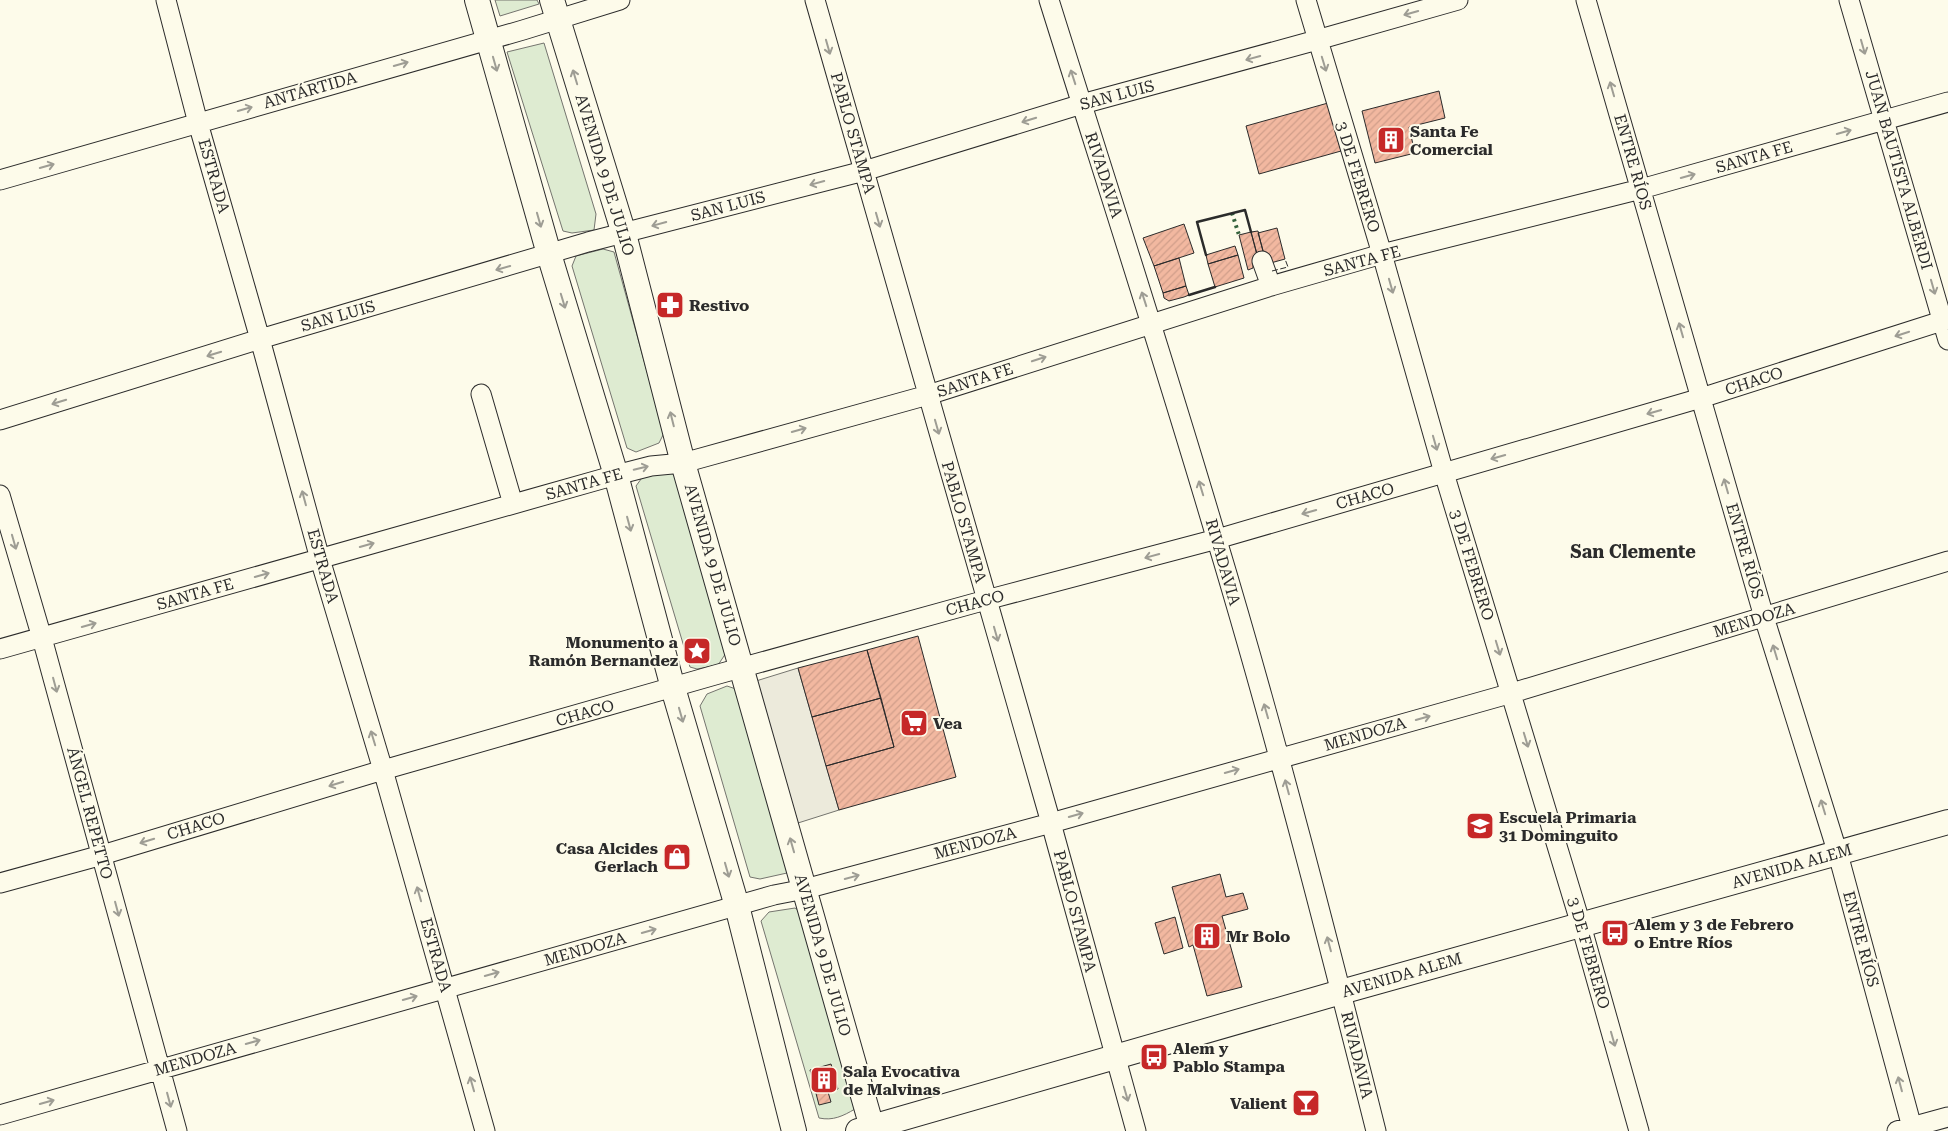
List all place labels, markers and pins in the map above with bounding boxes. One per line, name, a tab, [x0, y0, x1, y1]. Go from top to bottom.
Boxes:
place label: Santa Fe Comercial	[1410, 122, 1494, 159]
building icon: Santa Fe Comercial	[1376, 125, 1406, 155]
pharmacy icon: Restivo	[655, 290, 685, 320]
place label: Restivo	[689, 296, 749, 315]
place label: Monumento a Ramón Bernandez	[529, 633, 679, 670]
place icon: Monumento a Ramón Bernandez	[682, 636, 712, 666]
supermarket icon: Vea	[899, 708, 929, 738]
place label: Vea	[933, 714, 963, 733]
place label: Escuela Primaria 31 Dominguito	[1499, 808, 1637, 845]
school or university icon: Escuela Primaria 31 Dominguito	[1465, 811, 1495, 841]
place label: Casa Alcides Gerlach	[556, 839, 658, 876]
shop icon: Casa Alcides Gerlach	[662, 842, 692, 872]
place label: Alem y 3 de Febrero o Entre Ríos	[1634, 915, 1794, 952]
bus stop icon: Alem y 3 de Febrero o Entre Ríos	[1600, 918, 1630, 948]
building icon: Mr Bolo	[1192, 921, 1222, 951]
place label: Mr Bolo	[1226, 927, 1290, 946]
place label: Alem y Pablo Stampa	[1173, 1039, 1286, 1076]
bus stop icon: Alem y Pablo Stampa	[1139, 1042, 1169, 1072]
place label: Sala Evocativa de Malvinas	[843, 1062, 961, 1099]
building icon: Sala Evocativa de Malvinas	[809, 1065, 839, 1095]
bar icon: Valient	[1291, 1088, 1321, 1118]
place label: Valient	[1230, 1094, 1287, 1113]

